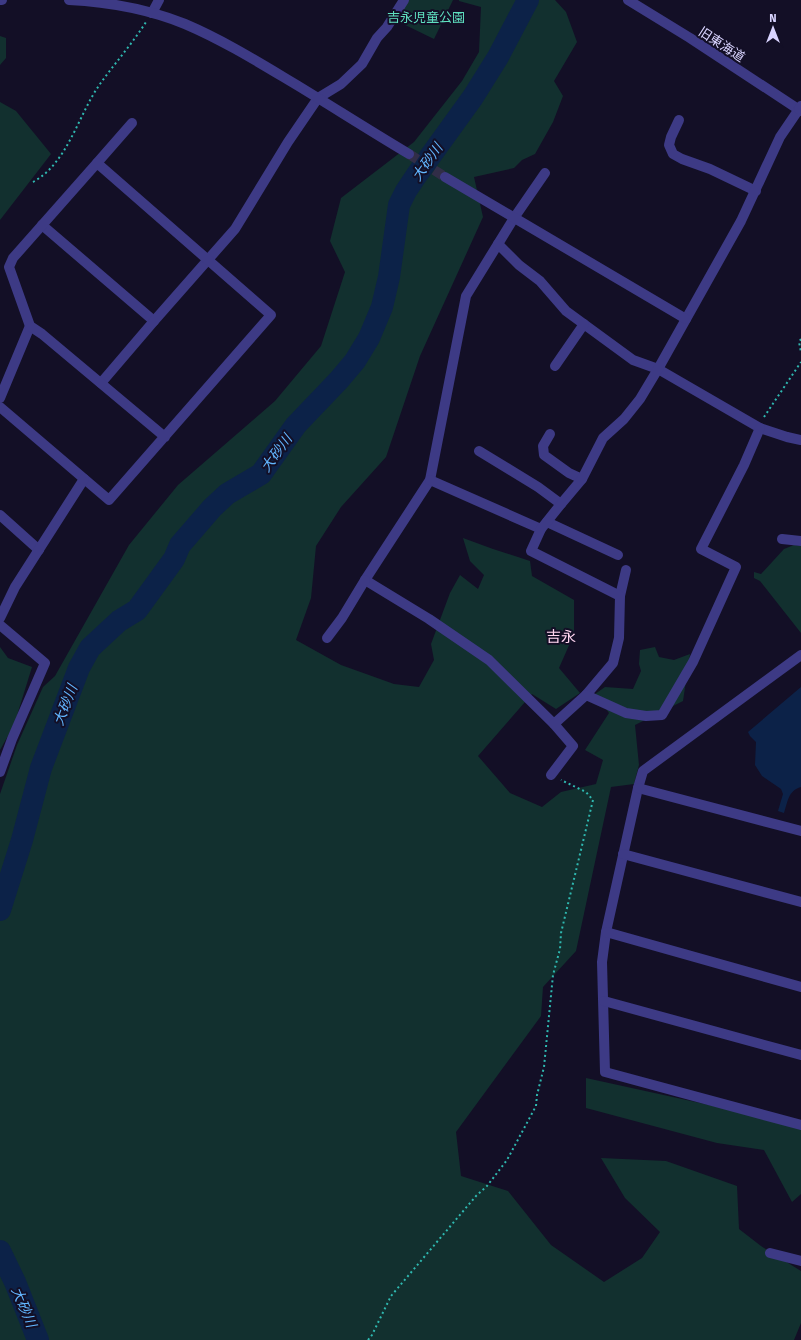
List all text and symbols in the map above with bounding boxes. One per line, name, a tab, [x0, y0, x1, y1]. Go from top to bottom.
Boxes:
north arrow	[753, 8, 793, 48]
park label: 吉永児童公園	[387, 10, 465, 25]
text: N	[769, 12, 777, 25]
street label: 旧東海道	[696, 24, 748, 65]
water label: 大砂川	[408, 139, 448, 184]
water label: 大砂川	[257, 430, 297, 475]
district label: 吉永	[546, 628, 576, 646]
water label: 大砂川	[50, 681, 82, 728]
water label: 大砂川	[8, 1285, 40, 1332]

